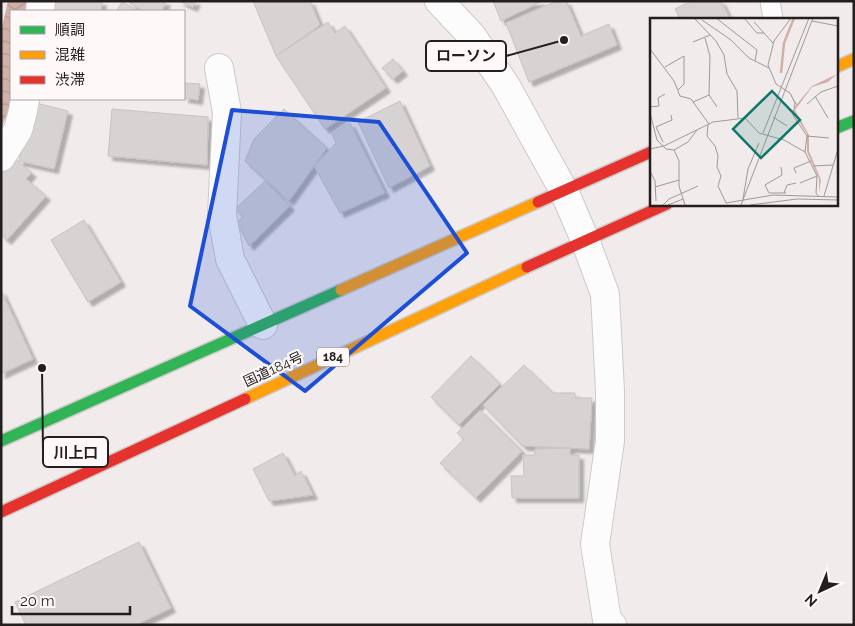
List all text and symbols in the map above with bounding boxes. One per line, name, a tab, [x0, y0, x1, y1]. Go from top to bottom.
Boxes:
legend	[10, 10, 185, 100]
inset map	[650, 18, 838, 205]
text: 順調	[55, 21, 85, 39]
callout: ローソン	[426, 41, 506, 71]
text: 混雑	[55, 46, 85, 64]
text: ローソン	[436, 47, 496, 65]
text: 渋滞	[55, 71, 85, 89]
street label: 国道184号	[241, 348, 305, 390]
road number: 184	[317, 348, 349, 367]
callout: 川上口	[43, 437, 108, 467]
text: 川上口	[53, 444, 99, 462]
north arrow	[795, 566, 845, 616]
scale bar	[12, 584, 130, 616]
text: N	[802, 591, 820, 610]
text: 20 m	[20, 592, 55, 610]

